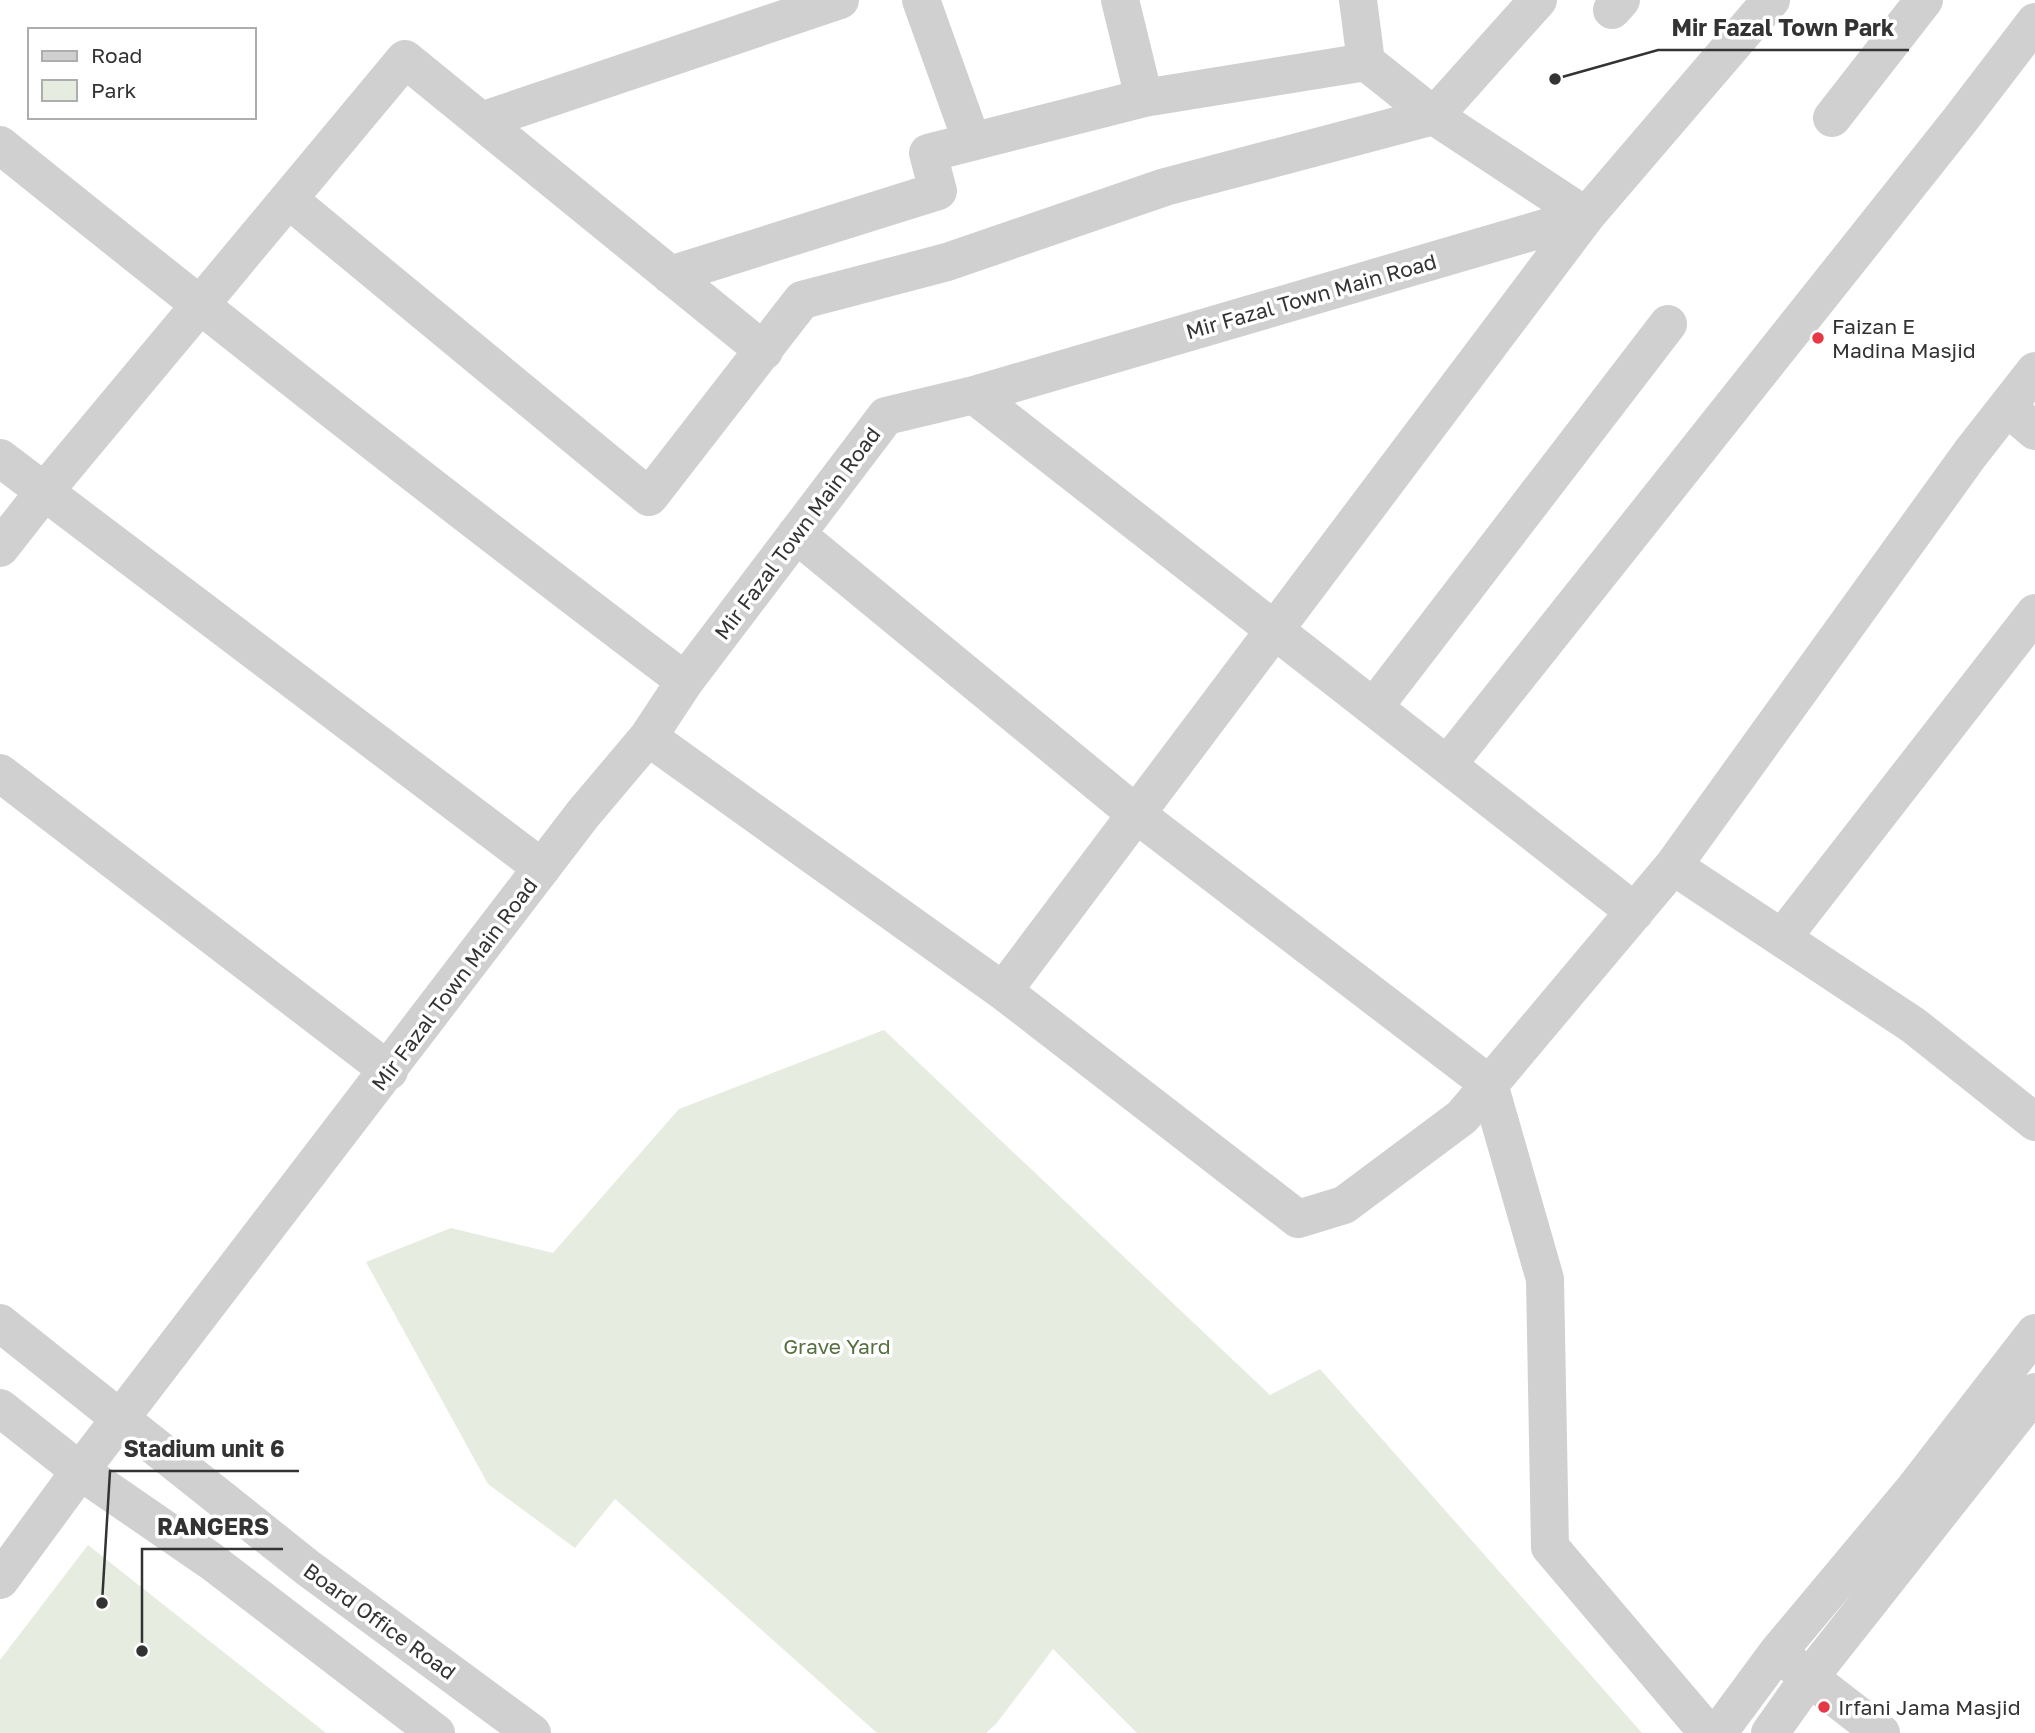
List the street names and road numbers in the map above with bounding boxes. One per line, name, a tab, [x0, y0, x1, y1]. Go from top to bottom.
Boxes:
street label: Mir Fazal Town Main Road	[1183, 248, 1439, 344]
street label: Mir Fazal Town Main Road	[709, 422, 885, 644]
street label: Mir Fazal Town Main Road	[366, 873, 542, 1095]
street label: Board Office Road	[299, 1557, 461, 1685]

